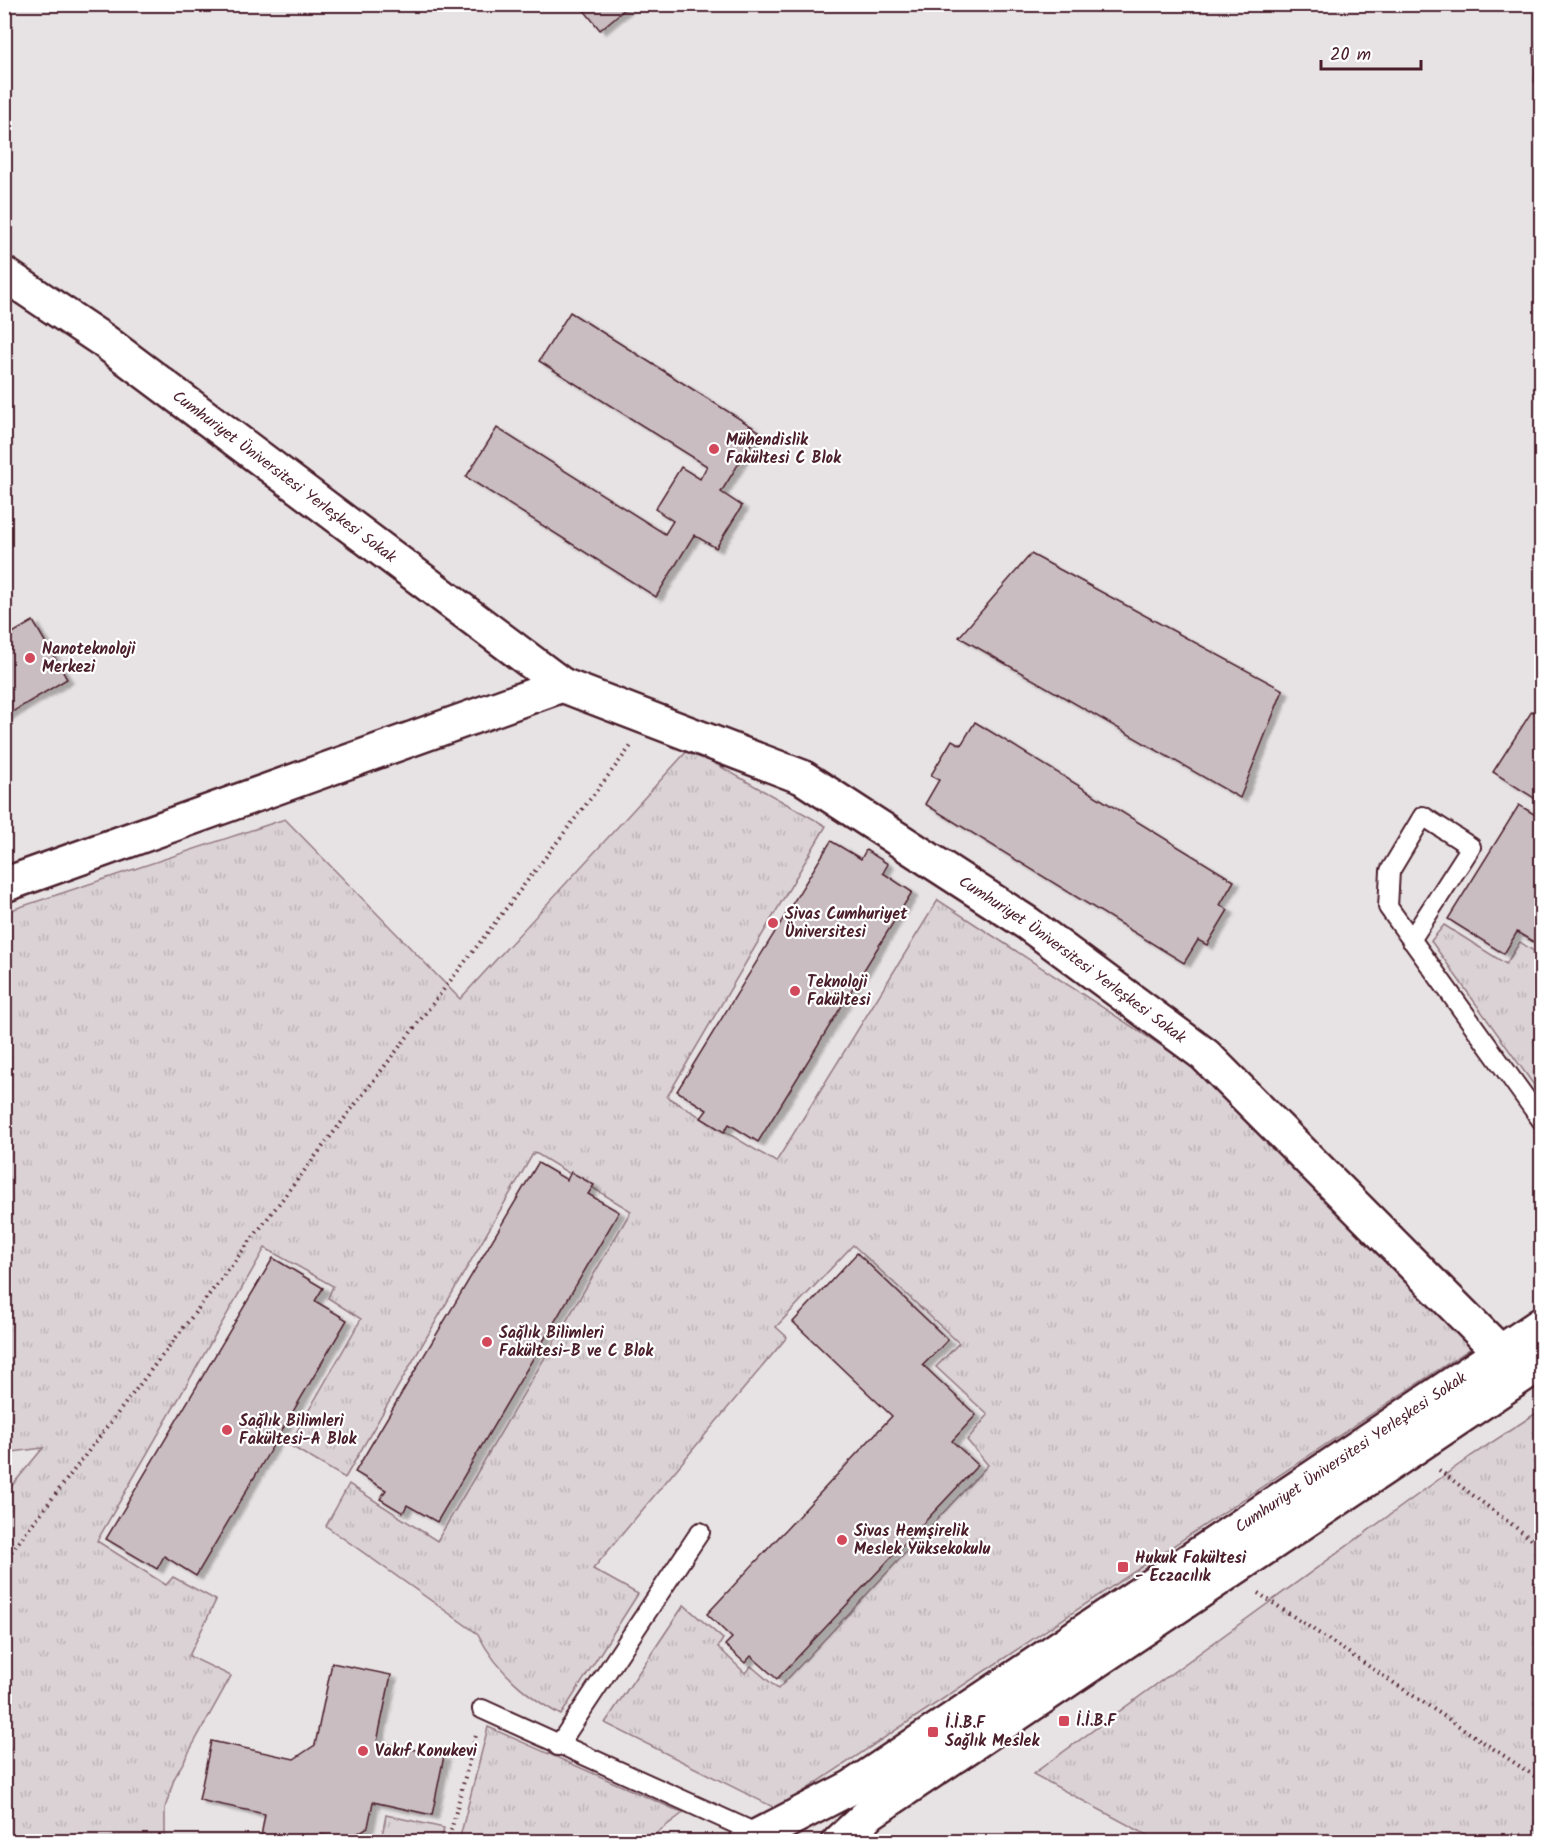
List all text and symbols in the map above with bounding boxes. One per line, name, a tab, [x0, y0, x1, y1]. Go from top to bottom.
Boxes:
scale bar	[1321, 33, 1422, 71]
text: 20 m	[1330, 41, 1371, 70]
street label: Cumhuriyet Üniversitesi Yerleşkesi Sokak	[167, 384, 402, 569]
place label: Mühendislik Fakültesi C Blok	[726, 428, 842, 471]
marker: Mühendislik Fakültesi C Blok	[707, 442, 721, 456]
place label: Nanoteknoloji Merkezi	[42, 637, 136, 680]
marker: Nanoteknoloji Merkezi	[23, 651, 37, 665]
street label: Cumhuriyet Üniversitesi Yerleşkesi Sokak	[954, 869, 1192, 1050]
place label: Sivas Cumhuriyet Üniversitesi	[785, 902, 908, 945]
marker: Sivas Cumhuriyet Üniversitesi	[766, 916, 780, 930]
place label: Teknoloji Fakültesi	[807, 970, 871, 1013]
marker: Teknoloji Fakültesi	[788, 984, 802, 998]
place label: Sağlık Bilimleri Fakültesi-B ve C Blok	[499, 1321, 654, 1364]
marker: Sağlık Bilimleri Fakültesi-B ve C Blok	[480, 1335, 494, 1349]
street label: Cumhuriyet Üniversitesi Yerleşkesi Sokak	[1230, 1365, 1472, 1539]
place label: Sağlık Bilimleri Fakültesi-A Blok	[239, 1409, 358, 1452]
marker: Sağlık Bilimleri Fakültesi-A Blok	[220, 1423, 234, 1437]
place label: Sivas Hemşirelik Meslek Yüksekokulu	[854, 1519, 990, 1562]
marker: Sivas Hemşirelik Meslek Yüksekokulu	[835, 1533, 849, 1547]
place label: Hukuk Fakültesi - Eczacılık	[1135, 1546, 1247, 1589]
marker: Hukuk Fakültesi - Eczacılık	[1116, 1560, 1130, 1574]
place label: İ.İ.B.F	[1076, 1709, 1117, 1734]
place label: İ.İ.B.F Sağlık Meslek	[945, 1711, 1040, 1754]
marker: İ.İ.B.F	[1057, 1714, 1071, 1728]
marker: İ.İ.B.F Sağlık Meslek	[926, 1725, 940, 1739]
place label: Vakıf Konukevi	[375, 1739, 478, 1764]
marker: Vakıf Konukevi	[356, 1744, 370, 1758]

